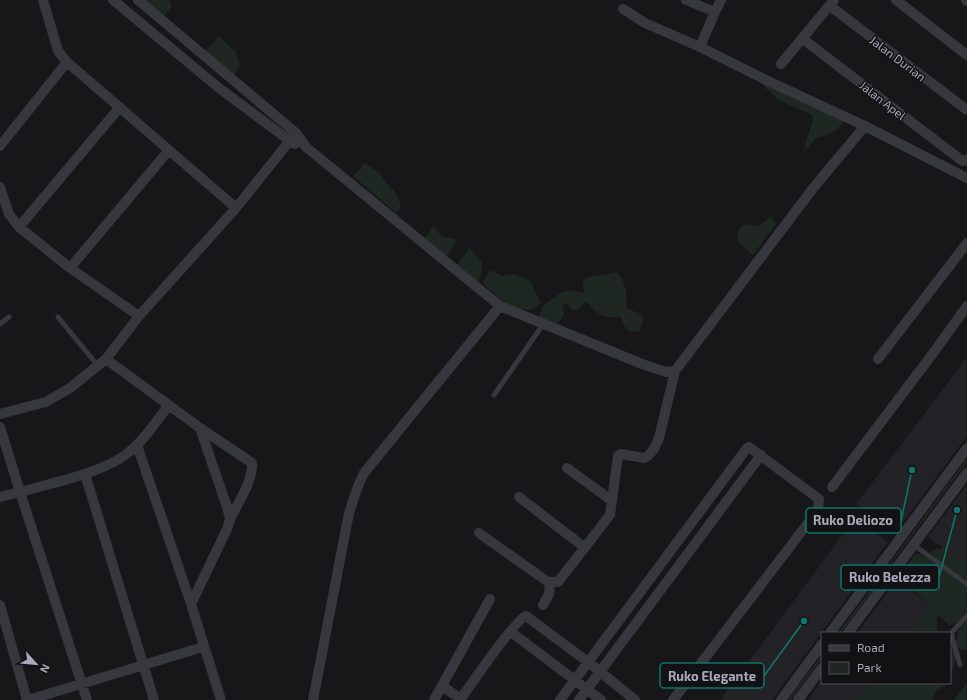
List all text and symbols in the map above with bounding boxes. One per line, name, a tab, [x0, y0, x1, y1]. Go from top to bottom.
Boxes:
street label: Jalan Durian	[867, 32, 929, 84]
street label: Jalan Apel	[857, 78, 909, 123]
callout: Ruko Deliozo	[806, 508, 901, 533]
text: Ruko Deliozo	[813, 512, 893, 528]
callout: Ruko Belezza	[841, 565, 939, 590]
text: Ruko Belezza	[849, 569, 931, 585]
legend	[821, 632, 951, 684]
text: Road	[857, 640, 885, 654]
north arrow	[16, 644, 56, 684]
text: Park	[857, 660, 882, 674]
text: N	[38, 662, 53, 675]
callout: Ruko Elegante	[660, 663, 764, 688]
text: Ruko Elegante	[668, 668, 756, 684]

